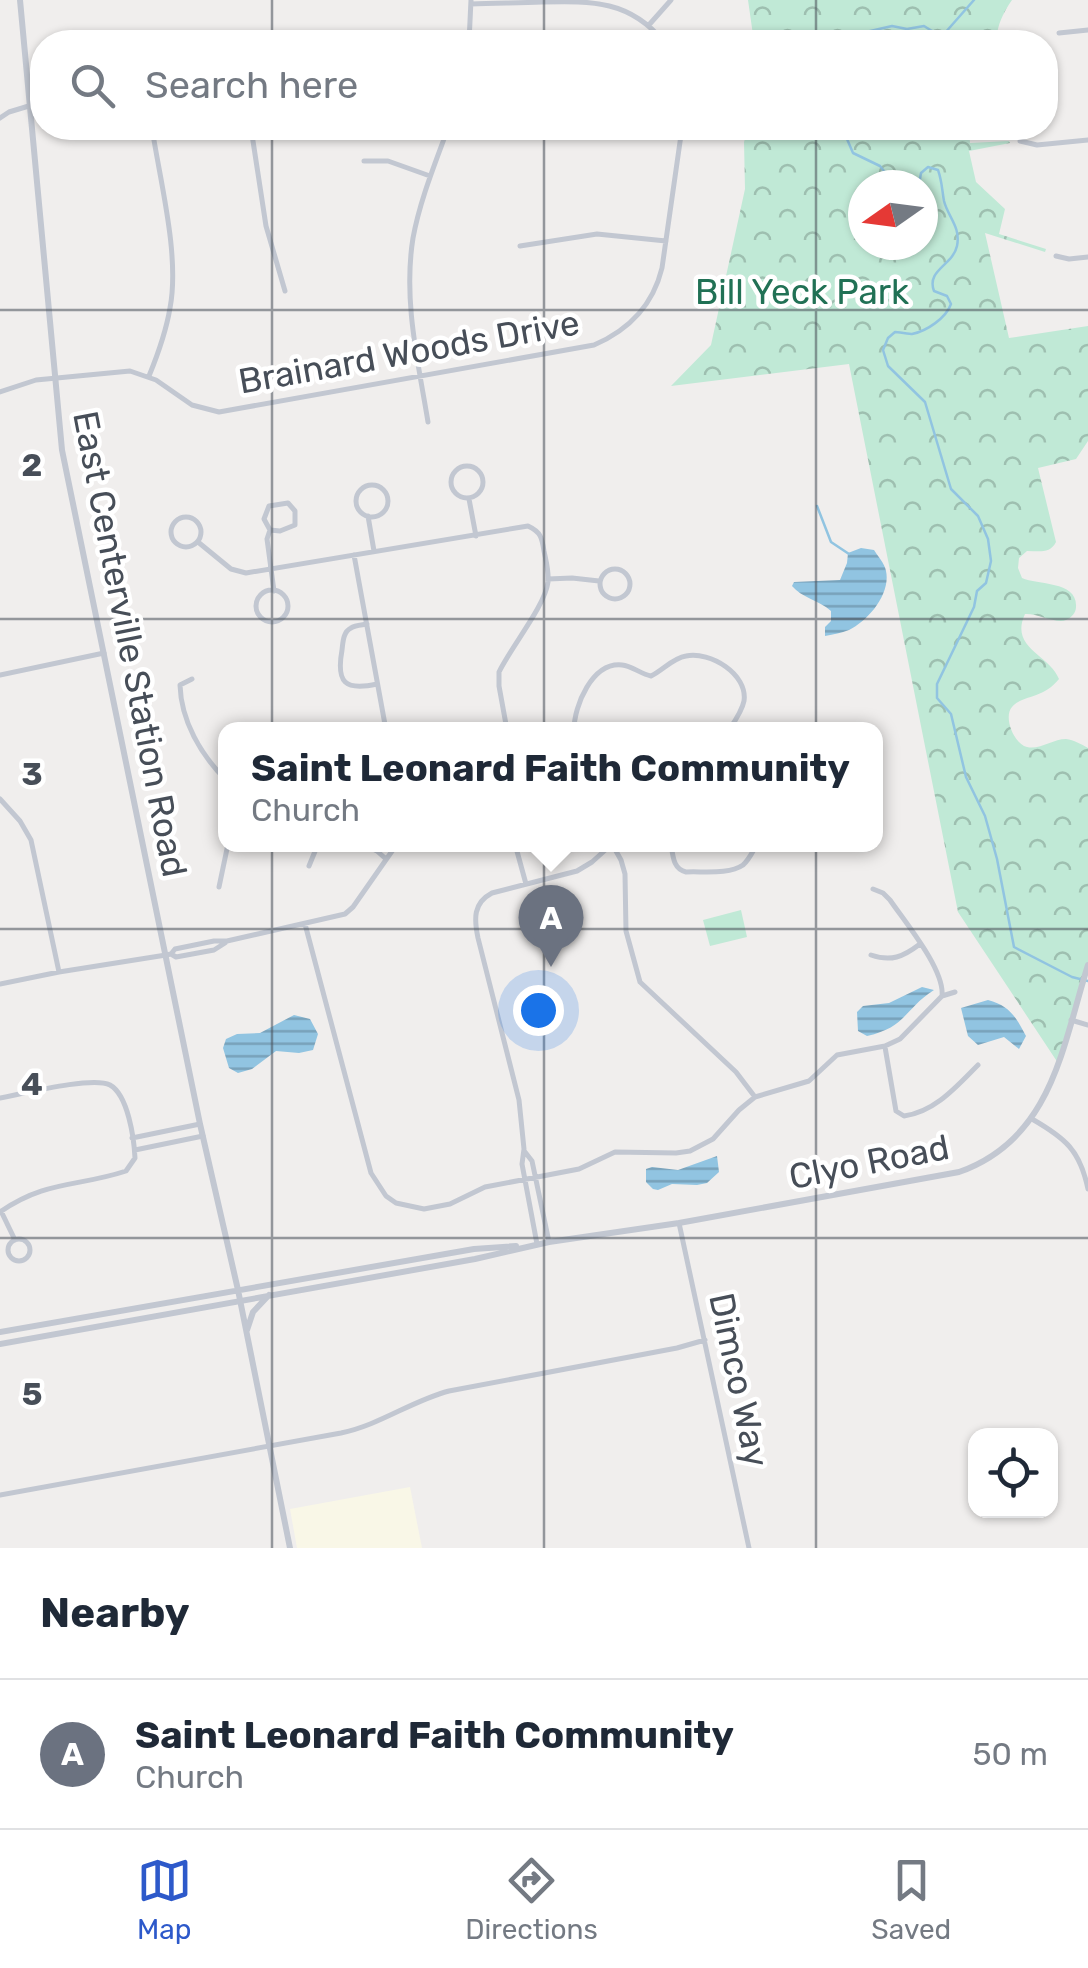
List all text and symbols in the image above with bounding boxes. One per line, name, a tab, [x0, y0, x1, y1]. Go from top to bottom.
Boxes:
search box	[30, 30, 1058, 140]
icon: search	[65, 58, 120, 113]
text: Search here	[145, 62, 358, 108]
north arrow	[848, 170, 938, 260]
park label: Bill Yeck Park	[695, 271, 909, 313]
street label: Brainard Woods Drive	[235, 301, 583, 403]
street label: East Centerville Station Road	[64, 407, 196, 881]
text: 2	[22, 446, 42, 484]
popup	[218, 722, 883, 852]
text: Saint Leonard Faith Community	[251, 745, 850, 791]
text: 3	[21, 755, 43, 793]
text: Church	[251, 791, 360, 829]
pin: A	[518, 884, 584, 967]
your location	[513, 985, 564, 1036]
text: 4	[21, 1065, 43, 1103]
street label: Clyo Road	[785, 1126, 953, 1198]
street label: Dimco Way	[700, 1289, 778, 1471]
text: 5	[22, 1375, 42, 1413]
map controls	[968, 1428, 1058, 1518]
button: locate	[968, 1428, 1058, 1518]
text: Nearby	[40, 1588, 190, 1638]
text: Saint Leonard Faith Community	[135, 1712, 734, 1758]
text: A	[61, 1735, 84, 1773]
text: 50 m	[972, 1735, 1048, 1773]
text: Church	[135, 1758, 244, 1796]
tab: Map	[137, 1853, 192, 1946]
tab: Directions	[465, 1853, 598, 1946]
tab: Saved	[871, 1853, 951, 1946]

